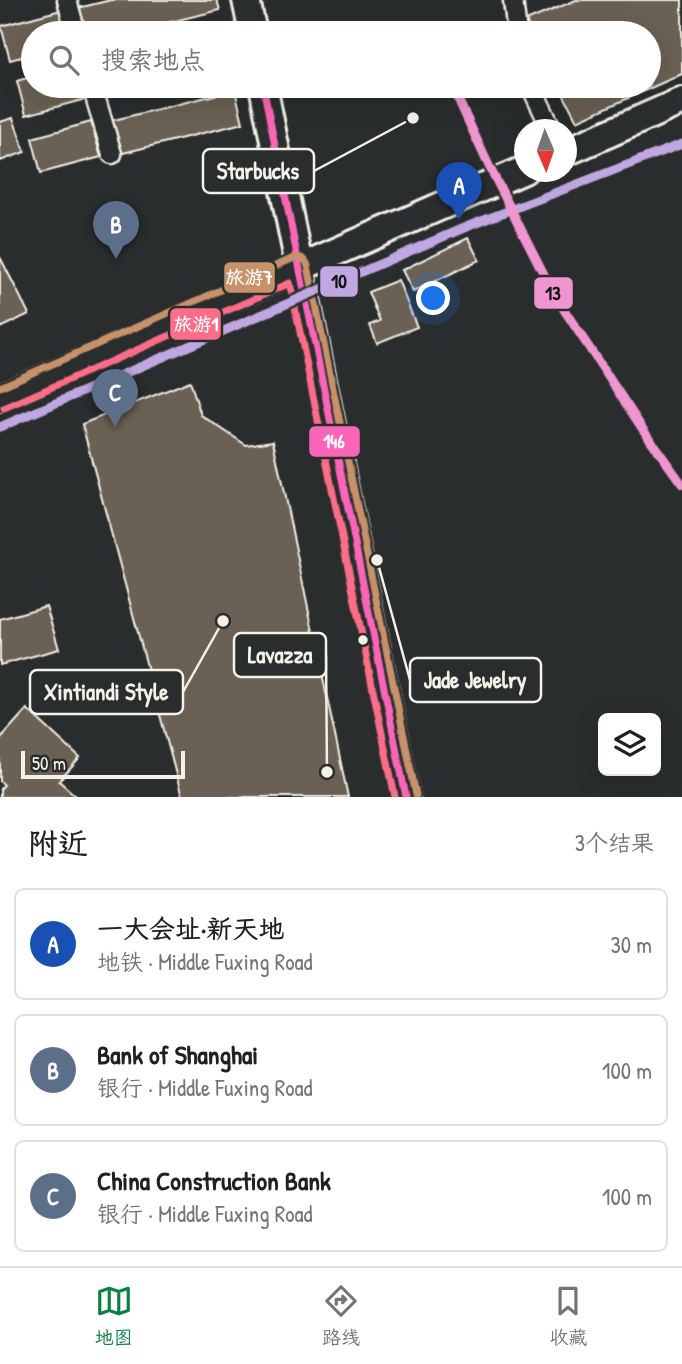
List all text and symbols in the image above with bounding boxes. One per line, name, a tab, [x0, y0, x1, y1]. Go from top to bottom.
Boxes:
search box	[21, 21, 661, 98]
icon: search	[45, 41, 83, 79]
text: 搜索地点	[101, 42, 205, 77]
north arrow	[514, 119, 577, 182]
callout: Starbucks	[203, 149, 314, 193]
text: Starbucks	[217, 155, 299, 186]
pin: A	[436, 162, 482, 220]
pin: B	[93, 201, 139, 259]
line badge: 旅游7	[223, 261, 276, 294]
text: 旅游7	[225, 264, 273, 290]
line badge: 10	[319, 265, 359, 298]
text: 10	[331, 268, 347, 294]
line badge: 13	[533, 276, 574, 310]
text: 13	[545, 280, 561, 306]
your location	[416, 281, 450, 315]
line badge: 旅游1	[169, 307, 222, 341]
text: 旅游1	[174, 311, 219, 337]
pin: C	[92, 369, 138, 427]
line badge: 146	[308, 425, 361, 458]
text: 146	[323, 428, 345, 454]
callout: Lavazza	[234, 633, 326, 677]
unlabelled marker	[356, 633, 370, 647]
text: Lavazza	[248, 639, 312, 670]
callout: Jade Jewelry	[410, 658, 541, 702]
text: Jade Jewelry	[423, 664, 527, 696]
callout: Xintiandi Style	[30, 670, 183, 714]
text: Xintiandi Style	[44, 676, 169, 708]
map controls	[598, 713, 661, 776]
button: layers	[598, 713, 661, 776]
scale bar	[21, 748, 186, 780]
text: 50 m	[32, 750, 66, 776]
text: 附近	[28, 823, 88, 863]
text: 3个结果	[575, 827, 654, 858]
text: 一大会址·新天地	[97, 911, 284, 946]
text: A	[47, 929, 59, 960]
text: 30 m	[610, 929, 652, 960]
text: 地铁 · Middle Fuxing Road	[97, 946, 312, 977]
text: Bank of Shanghai	[97, 1037, 258, 1072]
text: B	[47, 1055, 59, 1086]
text: 100 m	[602, 1055, 652, 1086]
text: 银行 · Middle Fuxing Road	[97, 1072, 312, 1103]
text: China Construction Bank	[97, 1163, 331, 1198]
text: C	[47, 1181, 59, 1212]
text: 100 m	[602, 1181, 652, 1212]
text: 银行 · Middle Fuxing Road	[97, 1198, 312, 1229]
tab: 地图	[95, 1282, 133, 1350]
tab: 路线	[322, 1282, 360, 1350]
tab: 收藏	[549, 1282, 587, 1350]

